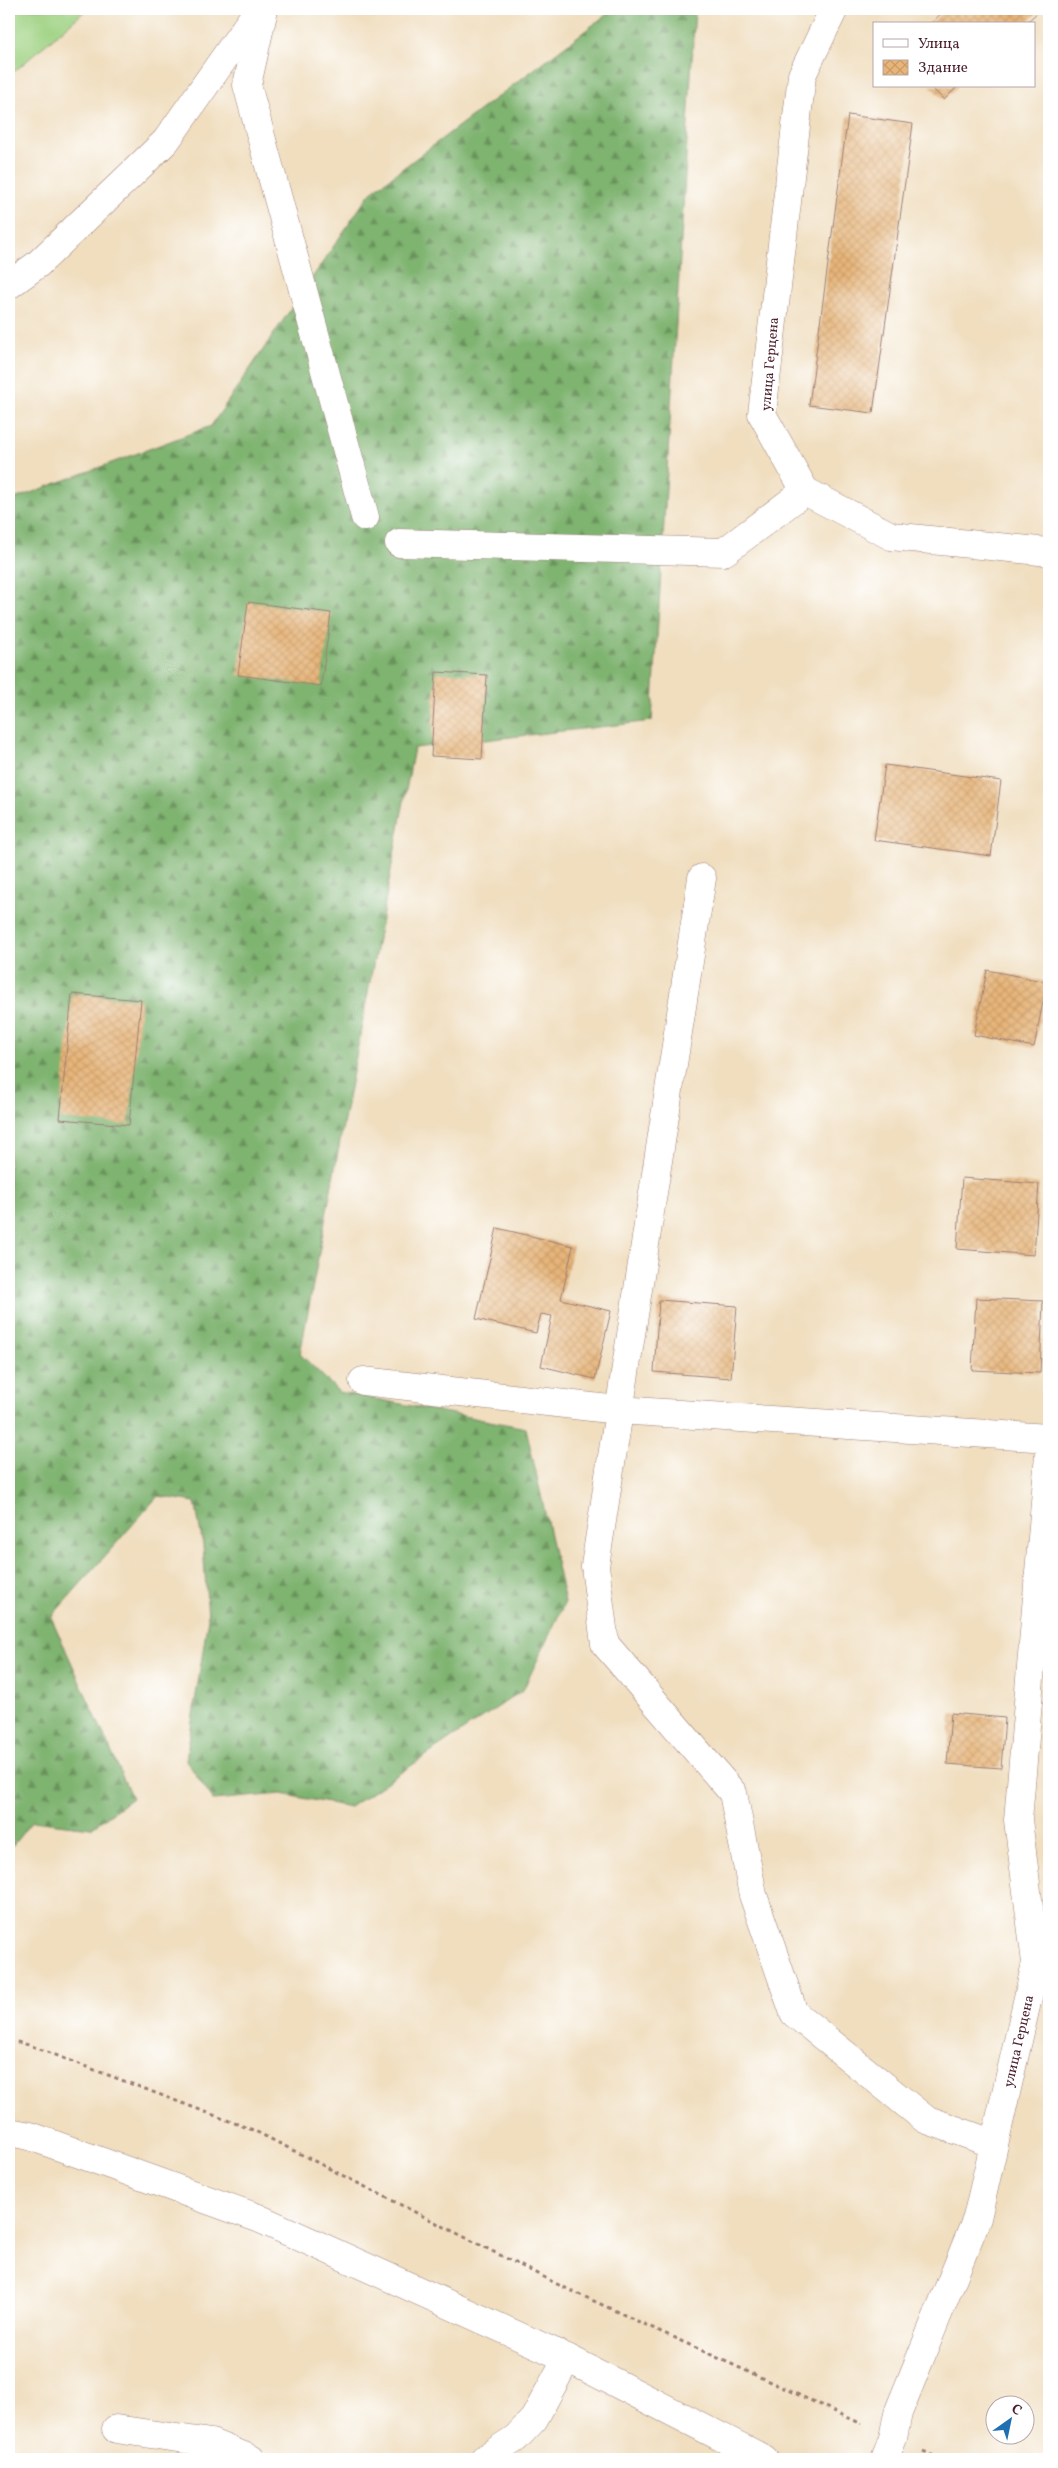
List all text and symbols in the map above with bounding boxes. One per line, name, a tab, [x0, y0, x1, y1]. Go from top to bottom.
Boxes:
legend	[873, 22, 1036, 88]
text: Улица	[918, 34, 960, 55]
text: Здание	[918, 58, 968, 79]
street label: улица Герцена	[757, 316, 784, 412]
street label: улица Герцена	[1000, 1993, 1039, 2089]
north arrow	[986, 2396, 1036, 2446]
text: С	[1007, 2400, 1025, 2421]

